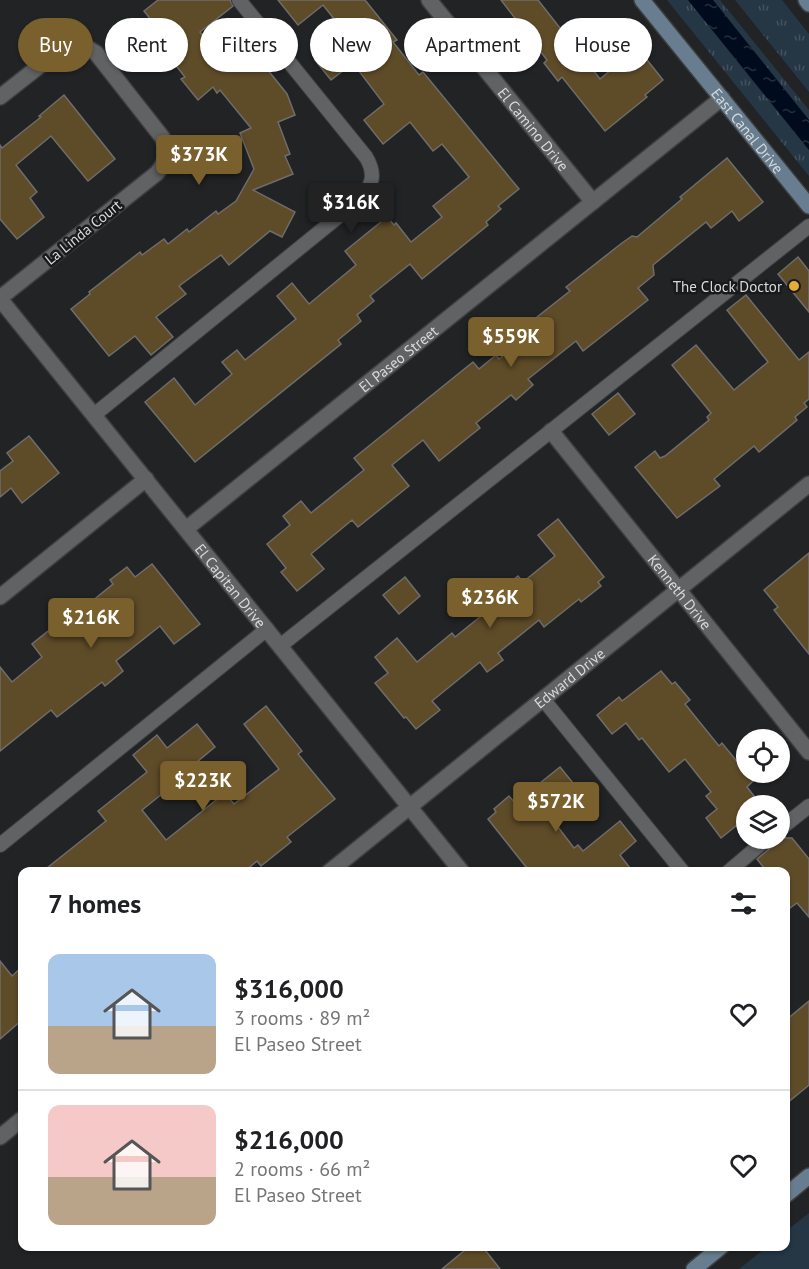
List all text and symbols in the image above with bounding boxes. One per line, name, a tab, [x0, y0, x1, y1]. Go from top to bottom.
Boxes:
chip: Buy	[18, 18, 93, 72]
chip: Rent	[105, 18, 188, 72]
chip: Filters	[200, 18, 298, 72]
chip: New	[310, 18, 392, 72]
chip: Apartment	[404, 18, 542, 72]
chip: House	[554, 18, 652, 72]
street label: El Camino Drive	[494, 83, 573, 175]
street label: East Canal Drive	[708, 84, 788, 177]
pin: $373K	[157, 135, 241, 186]
text: $373K	[170, 141, 228, 167]
pin: $316K	[309, 183, 393, 234]
text: $316K	[322, 189, 380, 215]
street label: La Linda Court	[41, 195, 125, 269]
place label: The Clock Doctor	[673, 277, 782, 296]
marker: The Clock Doctor	[787, 279, 801, 293]
pin: $559K	[469, 317, 553, 368]
street label: El Paseo Street	[355, 321, 441, 396]
text: $559K	[482, 323, 540, 349]
street label: El Capitan Drive	[191, 539, 271, 631]
street label: Kenneth Drive	[644, 550, 716, 633]
pin: $236K	[448, 578, 532, 629]
text: $236K	[461, 584, 519, 610]
pin: $216K	[49, 598, 133, 649]
text: $216K	[62, 604, 120, 630]
street label: Edward Drive	[530, 643, 609, 712]
map controls	[736, 729, 790, 849]
button: locate	[736, 729, 790, 783]
pin: $223K	[161, 761, 245, 812]
text: $223K	[174, 767, 232, 793]
pin: $572K	[514, 782, 598, 833]
text: $572K	[527, 788, 585, 814]
button: layers	[736, 795, 790, 849]
text: 7 homes	[48, 887, 141, 920]
icon: filters	[727, 887, 760, 920]
text: $316,000	[234, 972, 344, 1005]
icon: home	[96, 978, 168, 1050]
icon: heart	[727, 998, 760, 1031]
text: 3 rooms · 89 m²	[234, 1005, 370, 1031]
text: El Paseo Street	[234, 1031, 362, 1057]
text: $216,000	[234, 1123, 344, 1156]
icon: home	[96, 1129, 168, 1201]
icon: heart	[727, 1149, 760, 1182]
text: 2 rooms · 66 m²	[234, 1156, 370, 1182]
text: El Paseo Street	[234, 1182, 362, 1208]

